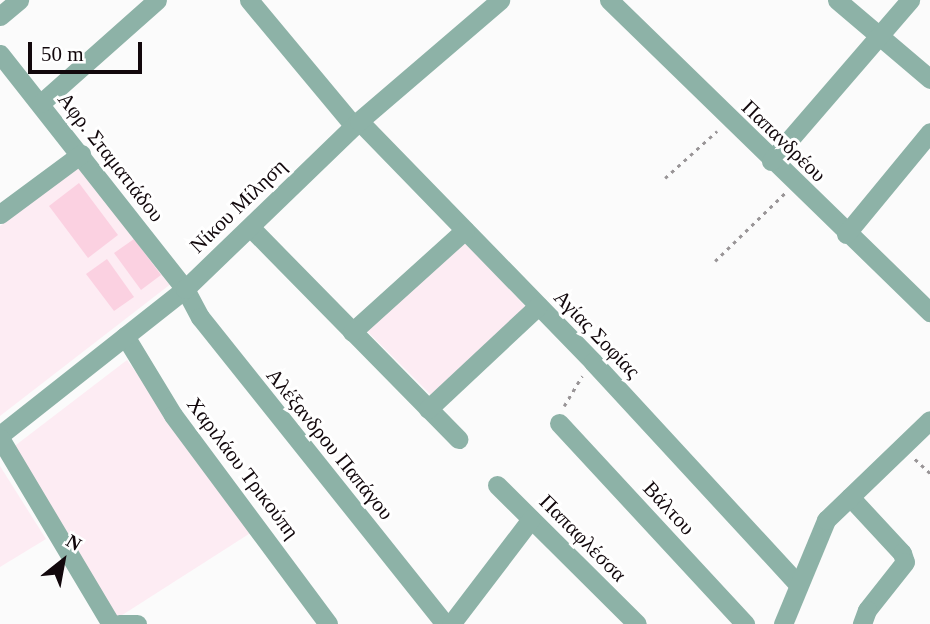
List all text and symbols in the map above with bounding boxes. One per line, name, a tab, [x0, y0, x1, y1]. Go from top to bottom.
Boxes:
scale bar	[32, 28, 145, 72]
text: 50 m	[41, 42, 84, 66]
street label: Αφρ. Σταματιάδου	[53, 87, 169, 227]
street label: Παπανδρέου	[737, 95, 831, 187]
street label: Νίκου Μίληση	[184, 154, 292, 258]
street label: Αγίας Σοφίας	[549, 285, 645, 383]
street label: Αλέξανδρου Παπάγου	[261, 363, 399, 525]
street label: Χαριλάου Τρικούπη	[181, 392, 305, 544]
street label: Βάλτου	[638, 476, 700, 540]
street label: Παπαφλέσσα	[534, 489, 632, 587]
north arrow	[28, 526, 98, 596]
text: N	[63, 530, 85, 555]

